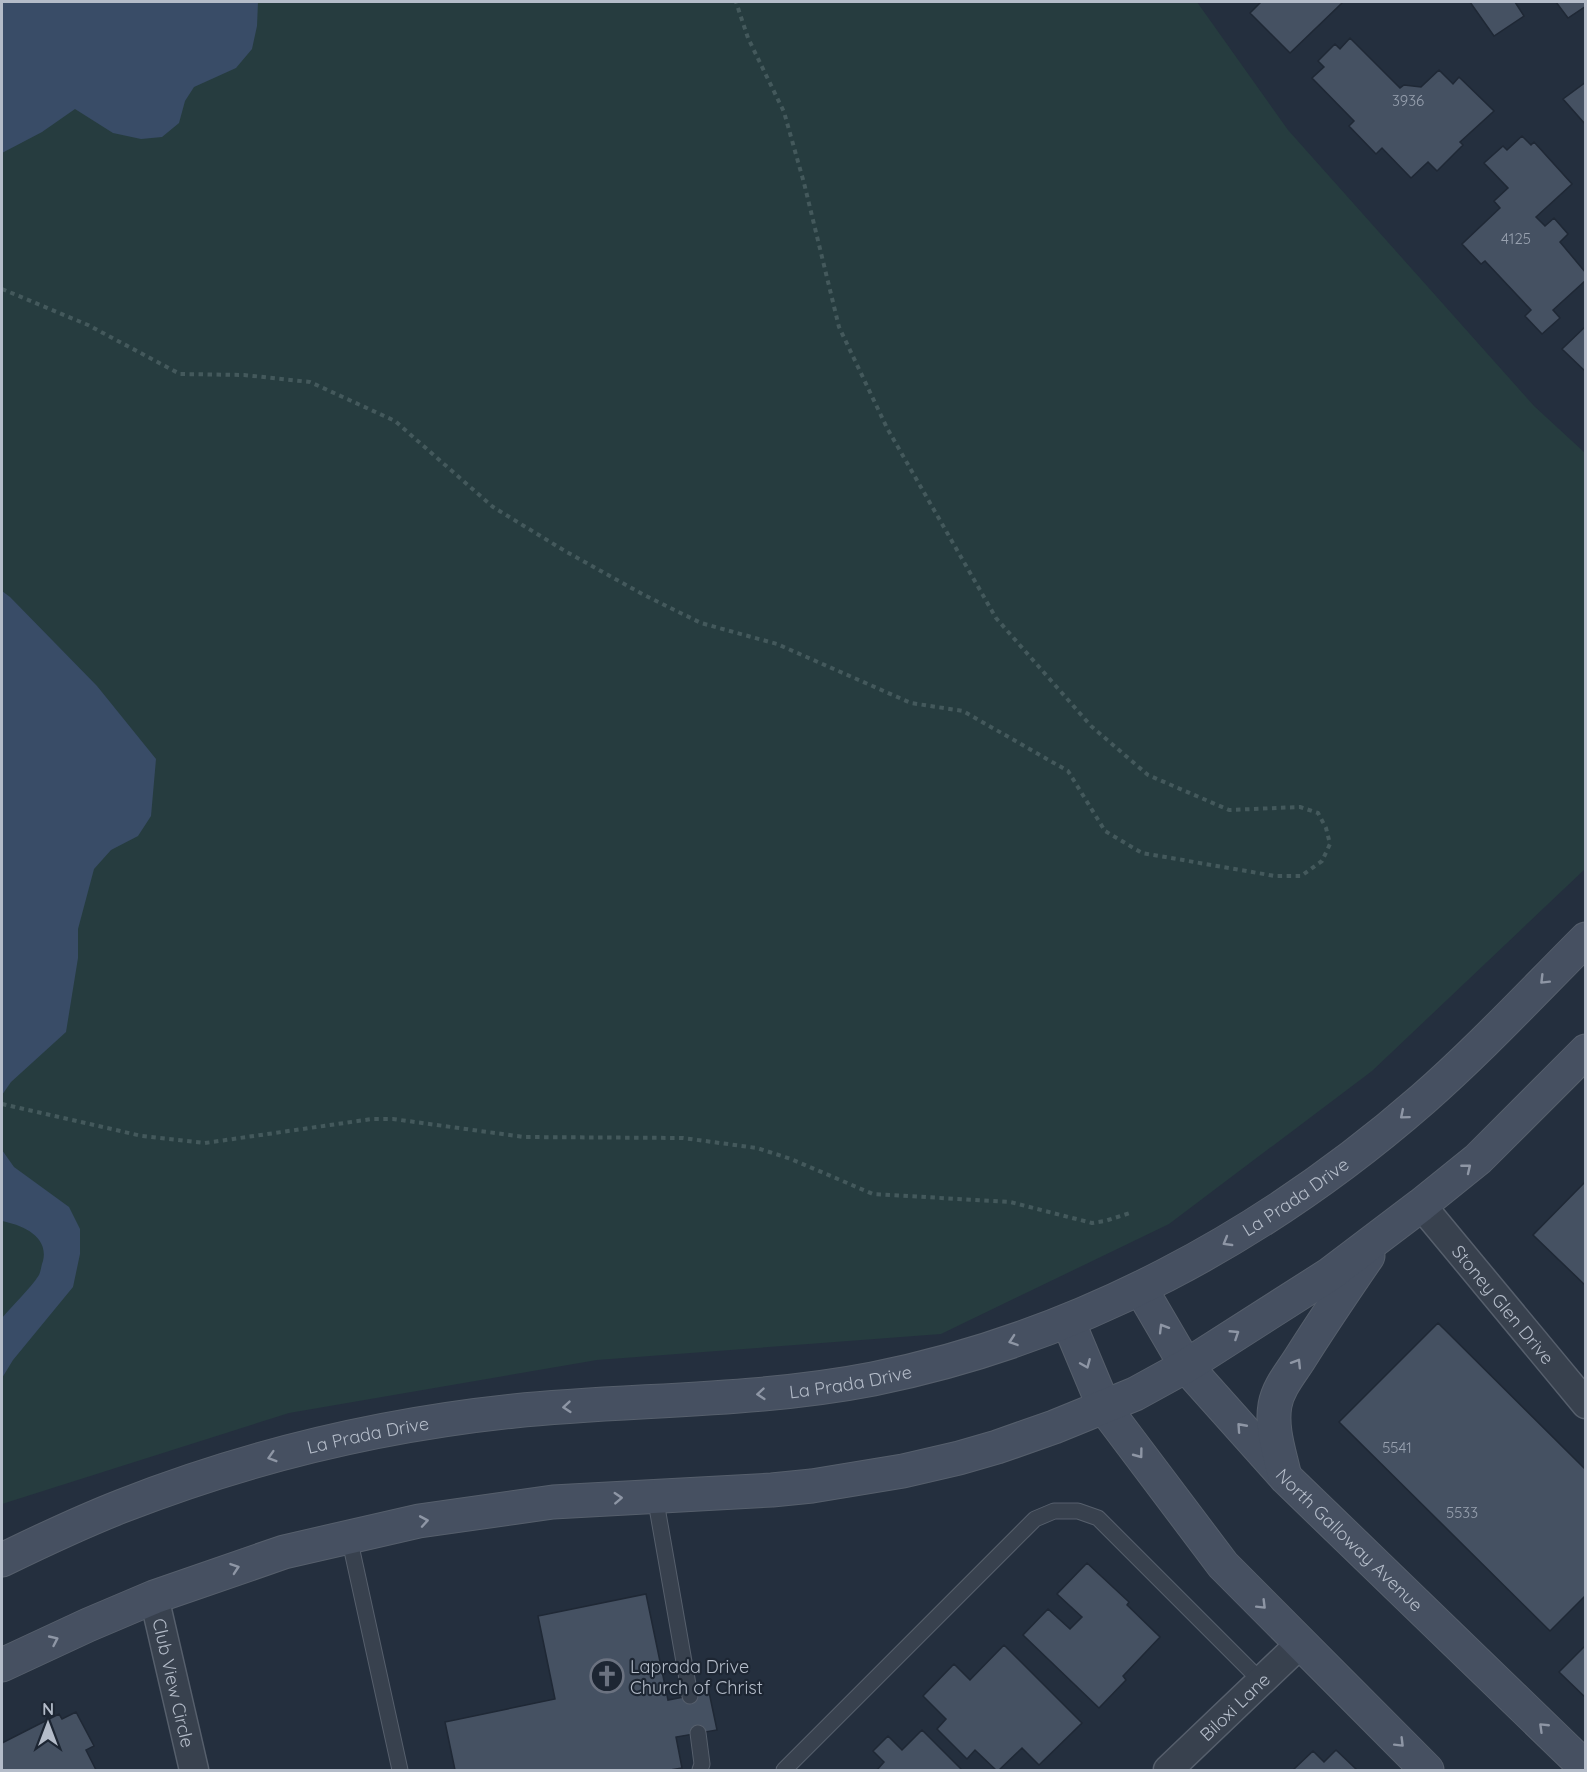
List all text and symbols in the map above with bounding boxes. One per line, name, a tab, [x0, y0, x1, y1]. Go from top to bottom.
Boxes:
house number: 3936	[1392, 91, 1424, 110]
house number: 4125	[1501, 229, 1531, 248]
one-way arrow	[1541, 973, 1552, 984]
one-way arrow	[1400, 1108, 1411, 1119]
street label: La Prada Drive	[1238, 1152, 1353, 1241]
one-way arrow	[1460, 1165, 1471, 1176]
one-way arrow	[1223, 1234, 1233, 1246]
street label: Stoney Glen Drive	[1447, 1240, 1559, 1369]
one-way arrow	[1159, 1324, 1171, 1334]
one-way arrow	[1229, 1331, 1240, 1342]
one-way arrow	[1008, 1333, 1019, 1346]
one-way arrow	[1079, 1358, 1091, 1369]
street label: La Prada Drive	[788, 1359, 914, 1403]
one-way arrow	[1289, 1359, 1301, 1369]
one-way arrow	[757, 1387, 766, 1400]
one-way arrow	[562, 1400, 571, 1413]
street label: La Prada Drive	[304, 1411, 430, 1458]
one-way arrow	[1237, 1424, 1248, 1434]
house number: 5541	[1382, 1438, 1412, 1457]
one-way arrow	[1132, 1447, 1143, 1458]
one-way arrow	[267, 1450, 277, 1462]
street label: North Galloway Avenue	[1271, 1463, 1428, 1616]
one-way arrow	[613, 1492, 622, 1505]
house number: 5533	[1446, 1503, 1478, 1522]
one-way arrow	[420, 1515, 429, 1527]
one-way arrow	[229, 1563, 240, 1575]
one-way arrow	[1255, 1597, 1266, 1608]
street label: Club View Circle	[148, 1616, 200, 1750]
one-way arrow	[48, 1636, 59, 1648]
place label: Laprada Drive Church of Christ	[630, 1655, 763, 1699]
church icon: Laprada Drive Church of Christ	[589, 1658, 625, 1694]
street label: Biloxi Lane	[1194, 1667, 1275, 1745]
north arrow	[18, 1694, 78, 1754]
text: N	[42, 1699, 54, 1719]
one-way arrow	[1540, 1723, 1550, 1734]
one-way arrow	[1392, 1735, 1403, 1746]

